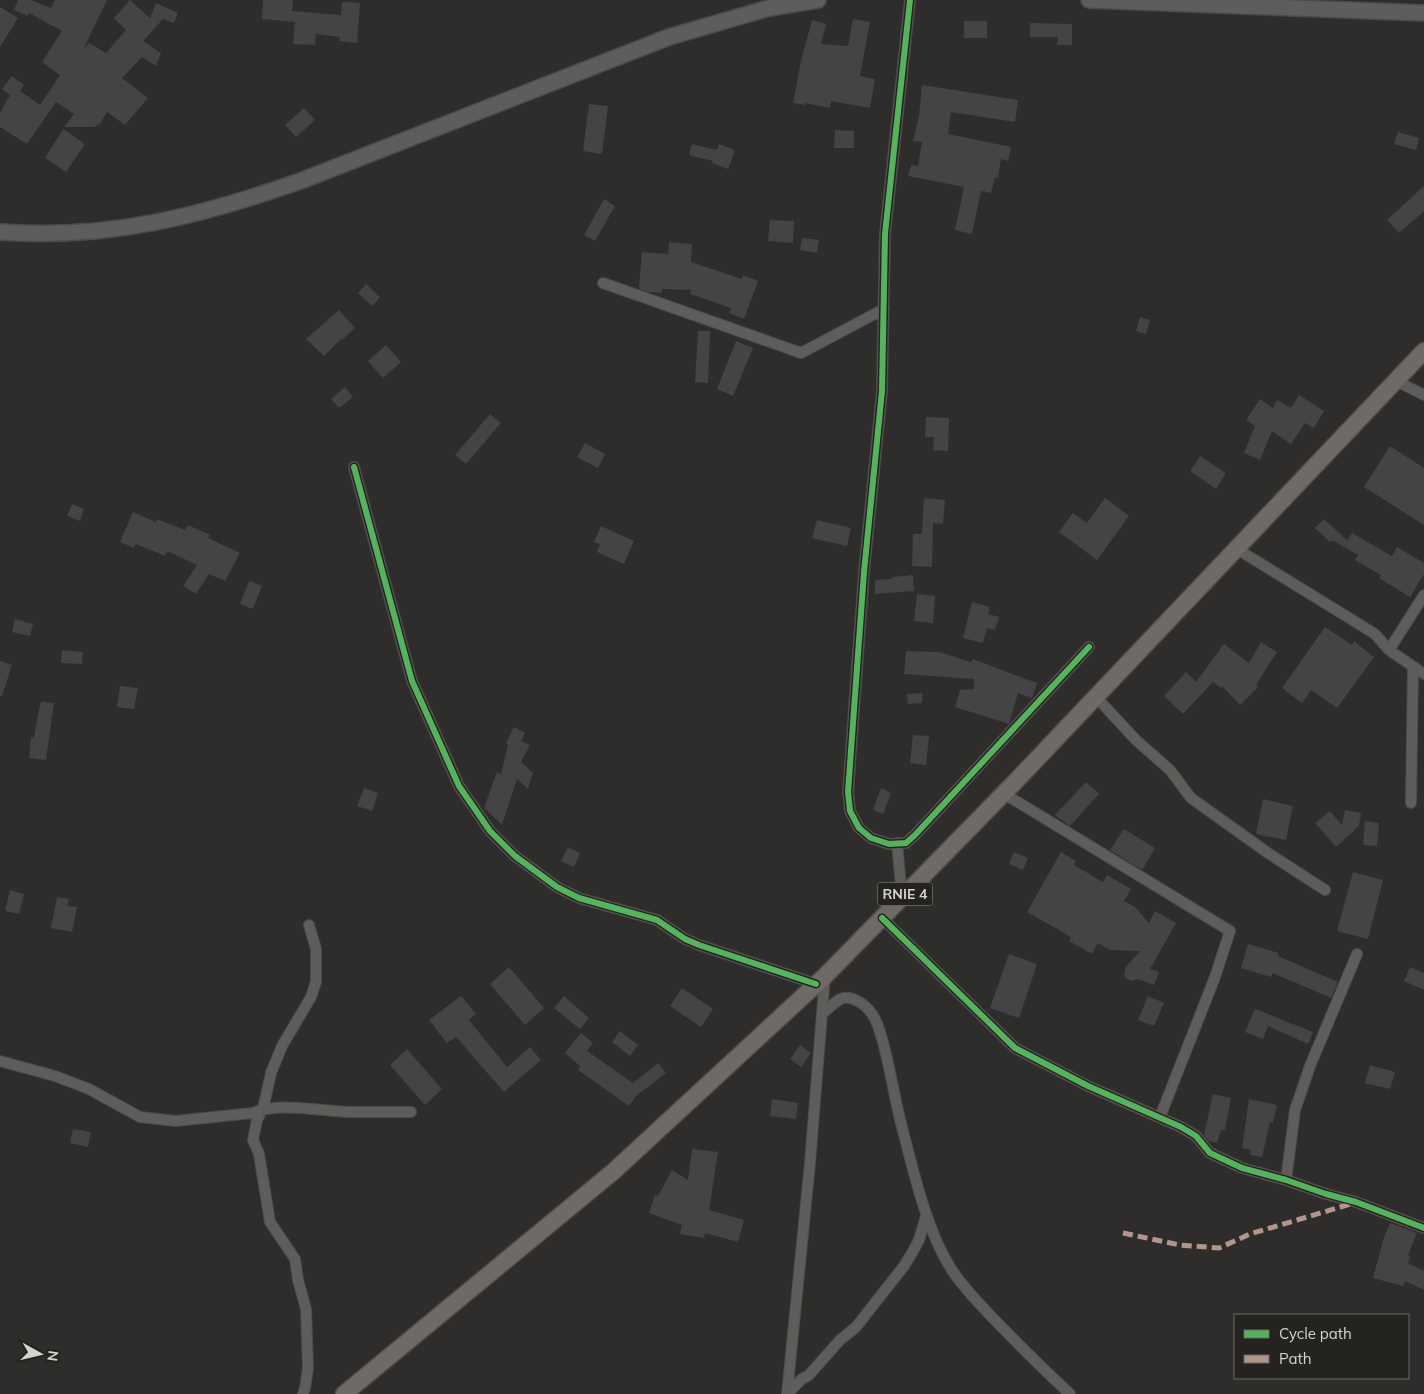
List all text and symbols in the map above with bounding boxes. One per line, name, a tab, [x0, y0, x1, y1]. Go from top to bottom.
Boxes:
road number: RNIE 4	[878, 882, 932, 906]
legend	[1234, 1314, 1409, 1379]
text: Cycle path	[1279, 1324, 1352, 1343]
north arrow	[15, 1329, 65, 1379]
text: N	[43, 1349, 63, 1362]
text: Path	[1279, 1349, 1311, 1368]

